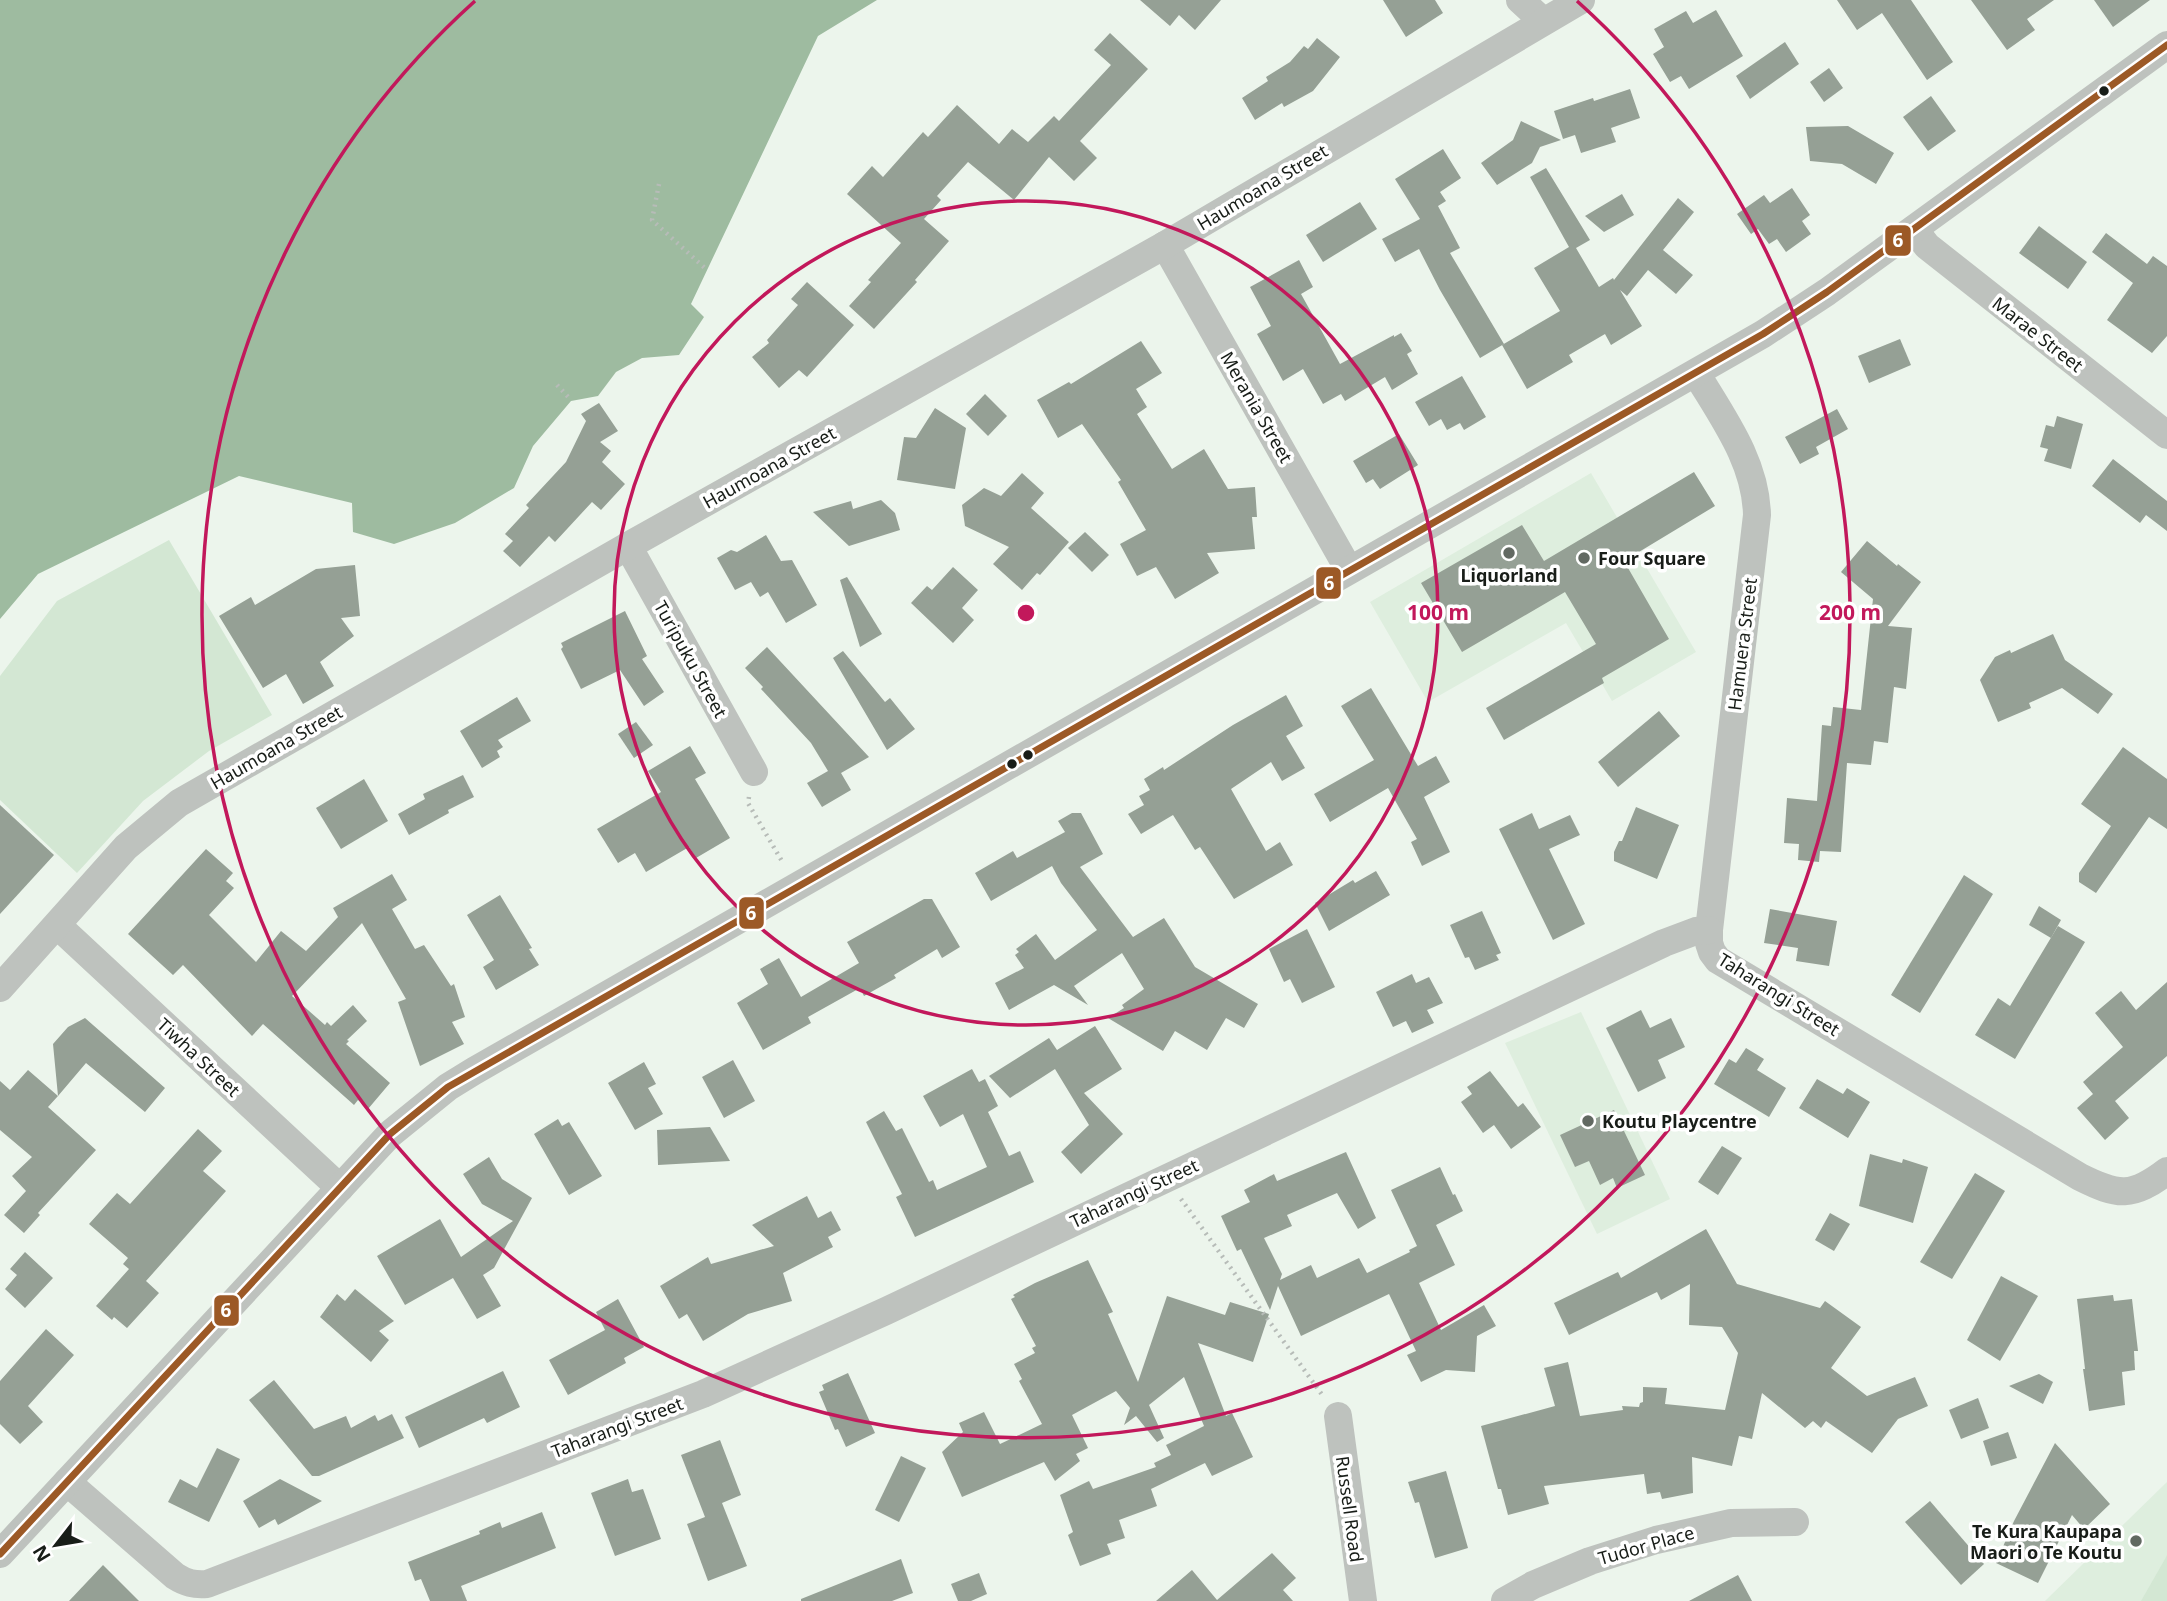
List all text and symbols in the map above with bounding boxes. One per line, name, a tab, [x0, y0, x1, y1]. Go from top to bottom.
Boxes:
unlabelled marker	[2097, 84, 2111, 98]
street label: Haumoana Street	[1192, 138, 1332, 236]
line badge: 6	[1884, 224, 1912, 257]
text: 6	[1893, 227, 1904, 253]
street label: Marae Street	[1988, 291, 2089, 377]
street label: Merania Street	[1215, 347, 1299, 467]
street label: Haumoana Street	[698, 420, 840, 514]
marker: Liquorland	[1501, 545, 1517, 561]
place label: Four Square	[1598, 546, 1706, 570]
marker: Four Square	[1576, 550, 1592, 566]
place label: Liquorland	[1460, 563, 1558, 587]
line badge: 6	[1315, 566, 1342, 600]
text: 6	[1324, 570, 1335, 596]
street label: Hamuera Street	[1722, 576, 1762, 712]
street label: Turipuku Street	[649, 596, 733, 722]
text: 100 m	[1407, 598, 1469, 626]
text: 200 m	[1819, 598, 1881, 626]
centre of rings	[1014, 601, 1038, 625]
street label: Haumoana Street	[206, 699, 347, 795]
unlabelled marker	[1021, 748, 1035, 762]
unlabelled marker	[1005, 757, 1019, 771]
line badge: 6	[738, 896, 765, 930]
text: 6	[746, 900, 757, 926]
street label: Taharangi Street	[1714, 947, 1845, 1041]
street label: Tiwha Street	[152, 1012, 246, 1102]
place label: Koutu Playcentre	[1602, 1109, 1757, 1133]
marker: Koutu Playcentre	[1580, 1113, 1596, 1129]
street label: Taharangi Street	[1066, 1153, 1202, 1233]
line badge: 6	[213, 1294, 240, 1327]
text: 6	[221, 1297, 232, 1323]
street label: Taharangi Street	[548, 1391, 687, 1463]
street label: Russell Road	[1331, 1454, 1369, 1564]
north arrow	[21, 1510, 91, 1580]
place label: Te Kura Kaupapa Maori o Te Koutu	[1970, 1519, 2122, 1564]
street label: Tudor Place	[1595, 1520, 1697, 1570]
marker: Te Kura Kaupapa Maori o Te Koutu	[2128, 1533, 2144, 1549]
text: N	[26, 1540, 57, 1567]

